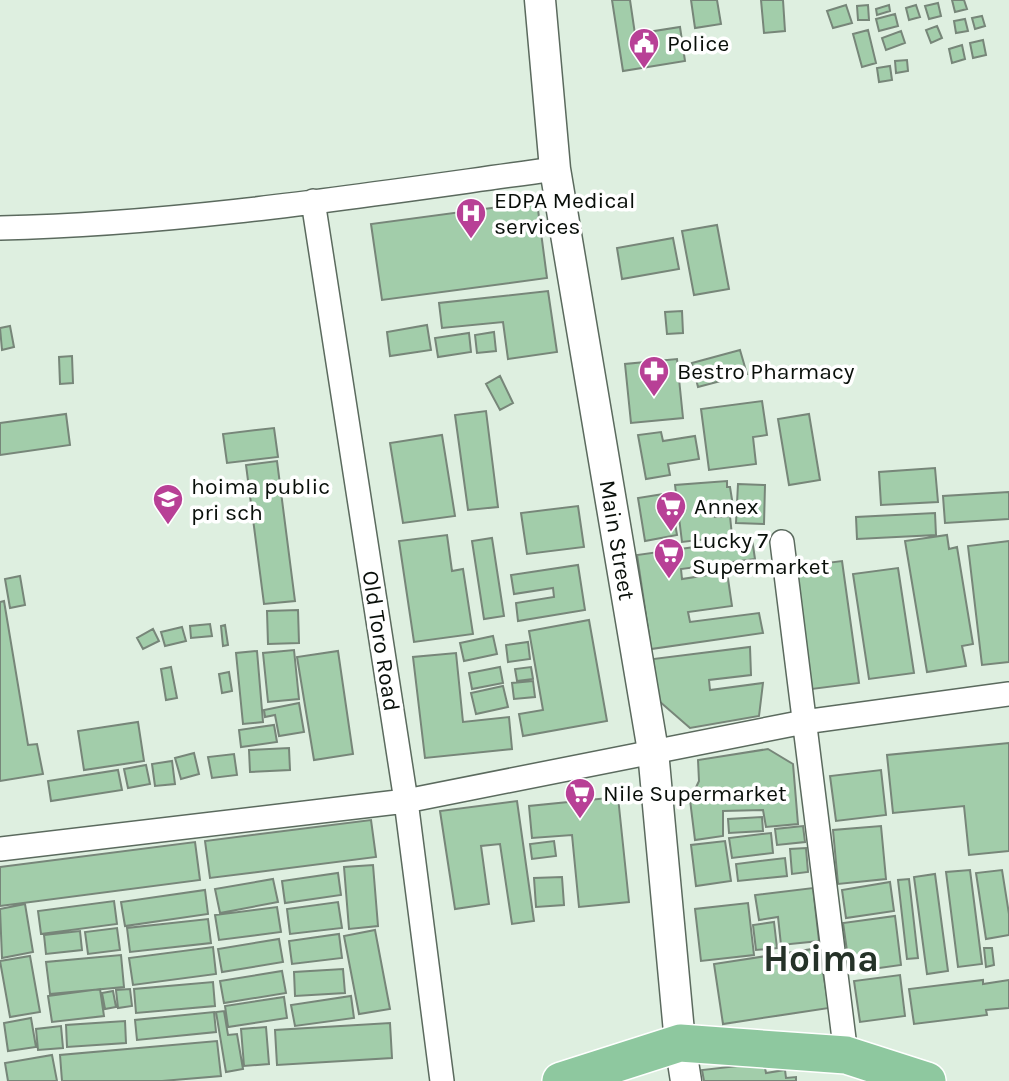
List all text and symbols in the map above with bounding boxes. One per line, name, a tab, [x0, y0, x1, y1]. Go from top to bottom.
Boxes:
public building icon: Police	[627, 26, 661, 70]
place label: Police	[667, 30, 729, 57]
place label: EDPA Medical services	[494, 187, 635, 240]
hospital icon: EDPA Medical services	[454, 196, 488, 240]
pharmacy icon: Bestro Pharmacy	[637, 354, 671, 398]
place label: Bestro Pharmacy	[677, 358, 855, 385]
place label: hoima public pri sch	[191, 473, 330, 526]
street label: Main Street	[594, 478, 641, 603]
school or university icon: hoima public pri sch	[151, 482, 185, 526]
supermarket icon: Annex	[654, 489, 688, 533]
place label: Annex	[694, 493, 759, 520]
place label: Lucky 7 Supermarket	[692, 527, 830, 580]
supermarket icon: Lucky 7 Supermarket	[652, 536, 686, 580]
street label: Old Toro Road	[357, 569, 405, 713]
supermarket icon: Nile Supermarket	[563, 776, 597, 820]
place label: Nile Supermarket	[603, 780, 787, 807]
district label: Hoima	[763, 937, 879, 980]

